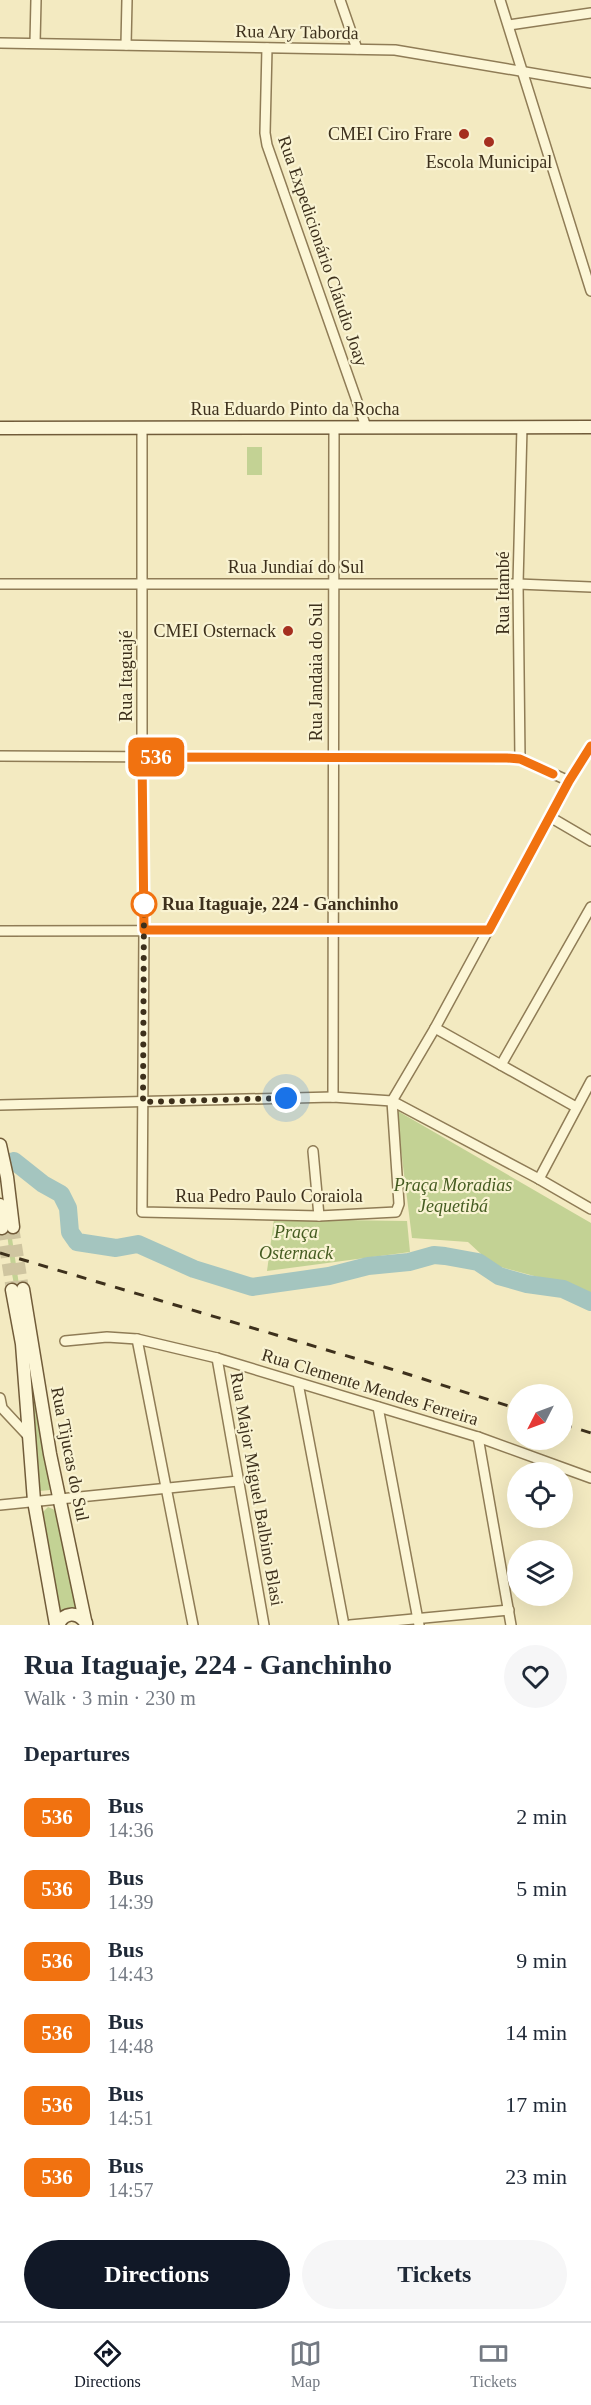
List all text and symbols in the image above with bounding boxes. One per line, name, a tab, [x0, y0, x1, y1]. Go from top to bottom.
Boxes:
street label: Rua Ary Taborda	[235, 21, 359, 43]
place label: CMEI Ciro Frare	[328, 124, 452, 144]
marker: CMEI Ciro Frare	[457, 127, 471, 141]
street label: Rua Expedicionário Cláudio Joay	[274, 133, 372, 369]
marker: Escola Municipal	[482, 135, 496, 149]
place label: Escola Municipal	[426, 152, 552, 172]
street label: Rua Eduardo Pinto da Rocha	[191, 399, 399, 419]
street label: Rua Itambé	[493, 551, 513, 635]
street label: Rua Jundiaí do Sul	[228, 557, 364, 577]
street label: Rua Jandaia do Sul	[306, 603, 326, 741]
place label: CMEI Osternack	[154, 621, 276, 641]
marker: CMEI Osternack	[281, 624, 295, 638]
street label: Rua Itaguajé	[116, 630, 136, 722]
line badge: 536	[122, 738, 190, 777]
text: 536	[140, 745, 172, 769]
marker: Rua Itaguaje, 224 - Ganchinho	[131, 891, 157, 917]
place label: Rua Itaguaje, 224 - Ganchinho	[162, 894, 399, 914]
your location	[271, 1083, 301, 1113]
park label: Praça Moradias Jequetibá	[393, 1175, 512, 1216]
street label: Rua Pedro Paulo Coraiola	[175, 1186, 363, 1206]
park label: Praça Osternack	[259, 1222, 334, 1263]
street label: Rua Clemente Mendes Ferreira	[259, 1344, 481, 1430]
street label: Rua Major Miguel Balbino Blasi	[227, 1371, 287, 1607]
north arrow	[507, 1384, 573, 1450]
map controls	[507, 1384, 573, 1606]
street label: Rua Tijucas do Sul	[47, 1385, 93, 1523]
button: locate	[507, 1462, 573, 1528]
button: layers	[507, 1540, 573, 1606]
button: heart	[504, 1645, 567, 1708]
text: Rua Itaguaje, 224 - Ganchinho	[24, 1649, 392, 1680]
text: Walk · 3 min · 230 m	[24, 1687, 196, 1709]
text: Departures	[24, 1741, 130, 1766]
text: Bus	[108, 1793, 143, 1818]
text: 2 min	[516, 1804, 567, 1829]
text: 536	[41, 1805, 73, 1829]
text: 14:36	[108, 1819, 154, 1841]
text: Bus	[108, 1865, 143, 1890]
text: 5 min	[516, 1876, 567, 1901]
text: 536	[41, 1877, 73, 1901]
text: 14:39	[108, 1891, 154, 1913]
text: Bus	[108, 1937, 143, 1962]
text: 9 min	[516, 1948, 567, 1973]
text: 536	[41, 1949, 73, 1973]
text: 14:43	[108, 1963, 154, 1985]
text: Bus	[108, 2009, 143, 2034]
text: 14 min	[505, 2020, 567, 2045]
text: 536	[41, 2021, 73, 2045]
text: 14:48	[108, 2035, 154, 2057]
text: Bus	[108, 2081, 143, 2106]
text: 17 min	[505, 2092, 567, 2117]
text: 536	[41, 2093, 73, 2117]
text: 14:51	[108, 2107, 154, 2129]
text: Bus	[108, 2153, 143, 2178]
text: 23 min	[505, 2164, 567, 2189]
text: 536	[41, 2165, 73, 2189]
text: 14:57	[108, 2179, 154, 2201]
button: Directions	[24, 2240, 290, 2309]
button: Tickets	[302, 2240, 567, 2309]
tab: Directions	[74, 2337, 141, 2391]
tab: Map	[289, 2337, 322, 2391]
tab: Tickets	[470, 2337, 517, 2391]

